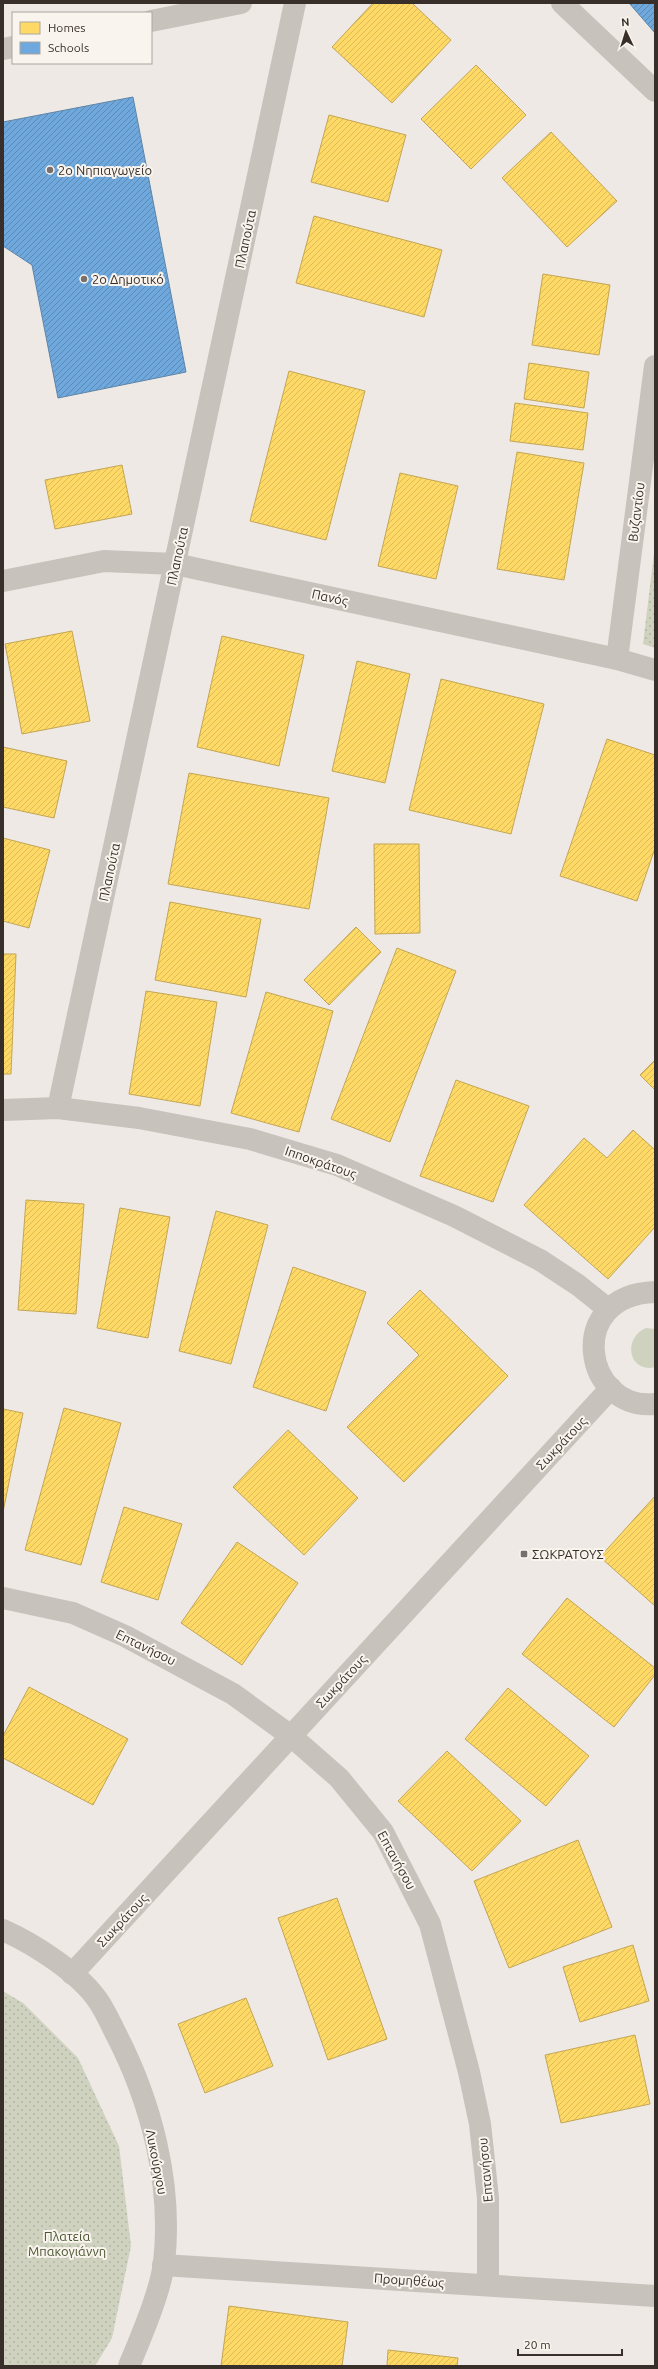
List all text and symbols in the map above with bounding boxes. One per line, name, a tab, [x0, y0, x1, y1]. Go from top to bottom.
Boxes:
legend	[12, 12, 152, 64]
north arrow	[606, 12, 646, 52]
text: N	[621, 16, 630, 28]
text: Homes	[48, 21, 86, 34]
text: Schools	[48, 41, 89, 54]
place label: 2ο Νηπιαγωγείο	[58, 163, 152, 177]
marker: 2ο Νηπιαγωγείο	[45, 165, 55, 175]
street label: Πλαπούτα	[232, 208, 258, 269]
place label: 2ο Δημοτικό	[92, 272, 164, 286]
marker: 2ο Δημοτικό	[79, 274, 89, 284]
street label: Βυζαντίου	[625, 482, 648, 543]
street label: Πλαπούτα	[164, 525, 190, 586]
street label: Πανός	[310, 586, 349, 609]
street label: Πλαπούτα	[96, 841, 122, 902]
street label: Ιπποκράτους	[283, 1143, 359, 1182]
street label: Σωκράτους	[533, 1414, 590, 1473]
place label: ΣΩΚΡΑΤΟΥΣ	[532, 1547, 604, 1561]
marker: ΣΩΚΡΑΤΟΥΣ	[519, 1549, 529, 1559]
street label: Επτανήσου	[114, 1626, 178, 1668]
street label: Σωκράτους	[313, 1652, 370, 1711]
street label: Επτανήσου	[375, 1828, 419, 1892]
street label: Σωκράτους	[94, 1891, 151, 1950]
street label: Λυκούργου	[144, 2128, 170, 2196]
street label: Επτανήσου	[475, 2137, 495, 2203]
park label: Πλατεία Μπακογιάννη	[28, 2229, 106, 2258]
street label: Προμηθέως	[373, 2271, 445, 2290]
scale bar	[518, 2331, 622, 2357]
text: 20 m	[524, 2338, 551, 2351]

